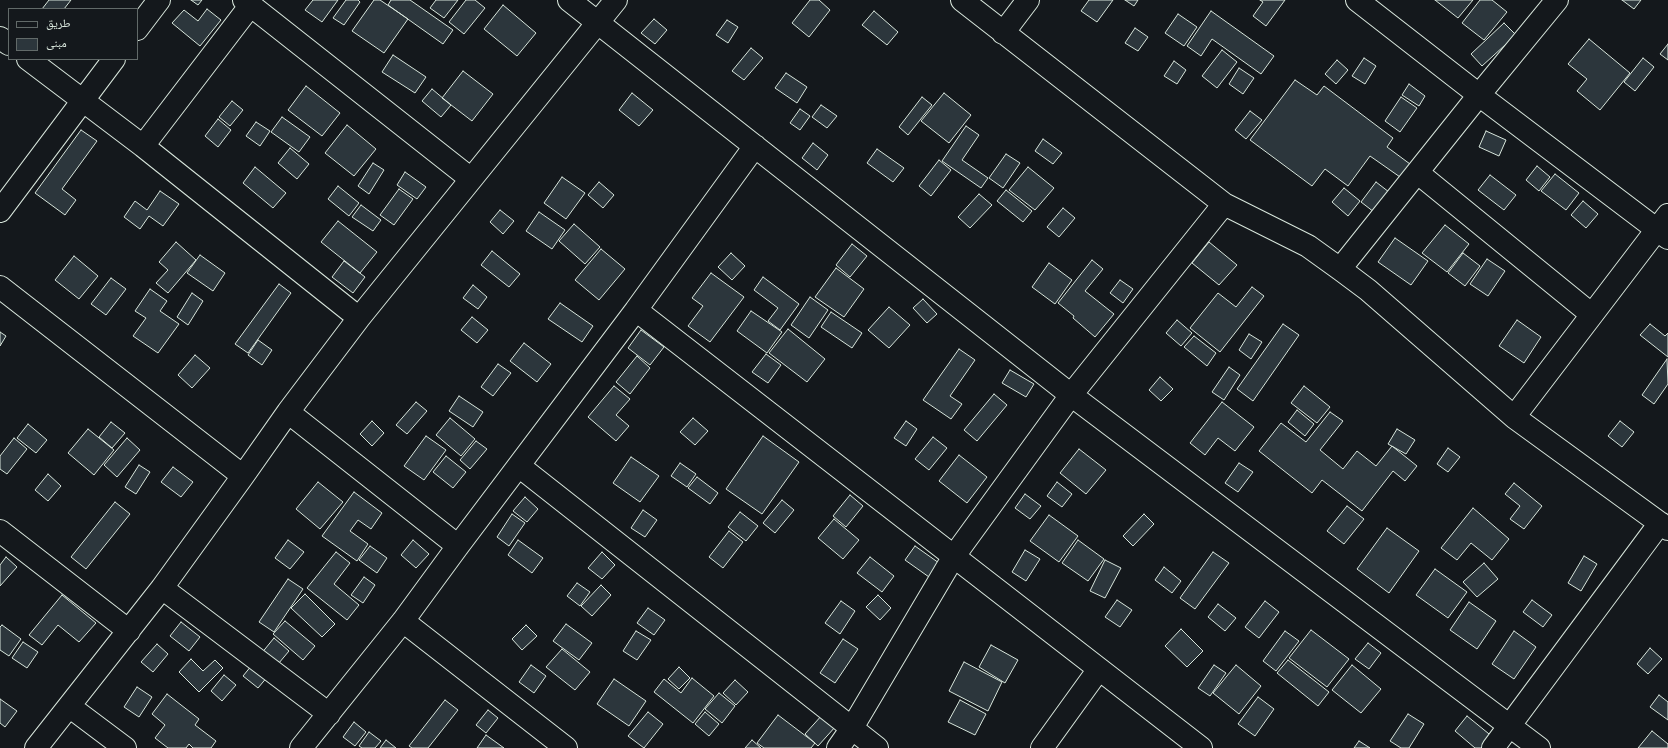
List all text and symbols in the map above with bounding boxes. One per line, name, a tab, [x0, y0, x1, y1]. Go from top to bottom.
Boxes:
legend	[8, 8, 138, 60]
text: طريق	[46, 13, 71, 32]
text: مبنى	[46, 33, 67, 52]

